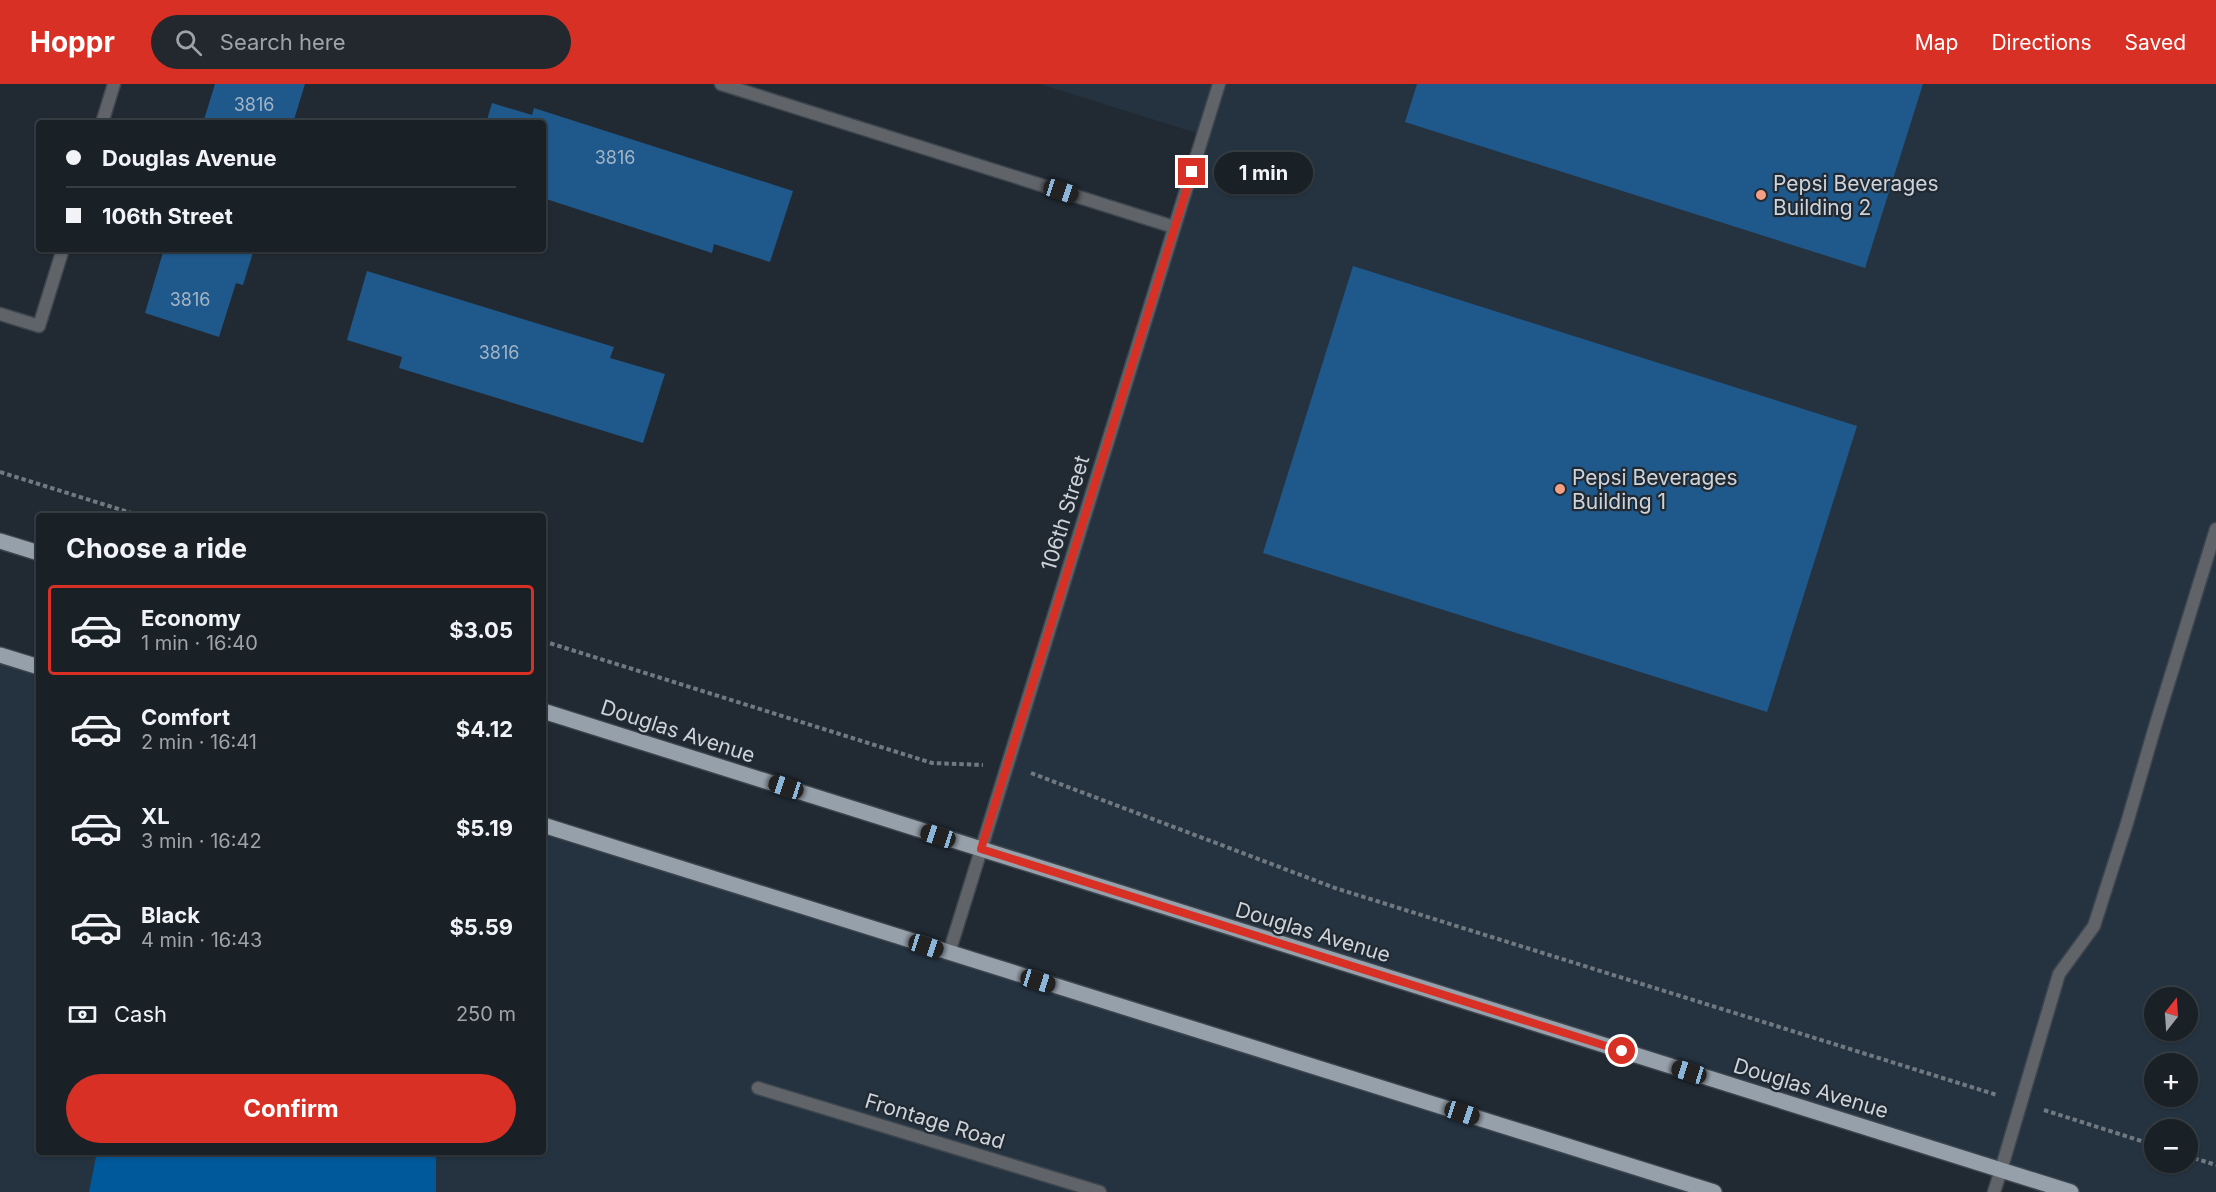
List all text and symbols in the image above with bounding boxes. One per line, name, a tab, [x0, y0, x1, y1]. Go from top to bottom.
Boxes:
search box	[151, 15, 571, 69]
text: Hoppr	[30, 25, 115, 59]
icon: search	[172, 26, 205, 59]
text: Search here	[220, 29, 346, 55]
text: Map	[1915, 30, 1958, 55]
text: Directions	[1991, 30, 2092, 55]
text: Saved	[2125, 30, 2186, 55]
house number: 3816	[234, 94, 274, 115]
text: Douglas Avenue	[102, 145, 277, 171]
house number: 3816	[595, 147, 635, 168]
callout: 1 min	[1213, 151, 1312, 193]
route end	[1178, 158, 1205, 185]
text: 1 min	[1239, 161, 1288, 185]
place label: Pepsi Beverages Building 2	[1773, 171, 1939, 220]
car	[1041, 177, 1081, 205]
marker: Pepsi Beverages Building 2	[1754, 188, 1768, 202]
text: 106th Street	[102, 203, 233, 229]
house number: 3816	[170, 289, 210, 310]
house number: 3816	[479, 342, 519, 363]
street label: 106th Street	[1036, 452, 1094, 574]
place label: Pepsi Beverages Building 1	[1572, 465, 1738, 514]
marker: Pepsi Beverages Building 1	[1553, 482, 1567, 496]
text: Choose a ride	[66, 532, 247, 565]
icon: car	[69, 603, 123, 657]
text: Economy	[141, 605, 241, 631]
text: $3.05	[449, 617, 513, 643]
text: 1 min · 16:40	[141, 631, 258, 655]
street label: Douglas Avenue	[598, 694, 758, 768]
icon: car	[69, 702, 123, 756]
text: Comfort	[141, 704, 230, 730]
text: $4.12	[456, 716, 513, 742]
text: 2 min · 16:41	[141, 730, 257, 754]
car	[766, 773, 806, 801]
icon: car	[69, 801, 123, 855]
text: XL	[141, 803, 170, 829]
text: $5.19	[456, 815, 513, 841]
car	[918, 822, 958, 850]
text: 3 min · 16:42	[141, 829, 262, 853]
street label: Douglas Avenue	[1233, 897, 1393, 967]
icon: car	[69, 900, 123, 954]
text: Black	[141, 902, 200, 928]
text: $5.59	[449, 914, 513, 940]
text: 4 min · 16:43	[141, 928, 262, 952]
car	[906, 932, 946, 960]
car	[1018, 967, 1058, 995]
north arrow	[2144, 987, 2198, 1041]
map controls	[2144, 987, 2198, 1173]
icon: cash	[66, 998, 99, 1031]
text: Cash	[114, 1001, 167, 1027]
text: 250 m	[456, 1002, 516, 1026]
route start	[1608, 1037, 1635, 1064]
street label: Douglas Avenue	[1731, 1053, 1891, 1123]
button: +	[2144, 1053, 2198, 1107]
car	[1669, 1058, 1709, 1086]
button: Confirm	[66, 1074, 516, 1143]
street label: Frontage Road	[862, 1088, 1008, 1154]
car	[1442, 1099, 1482, 1127]
button: −	[2144, 1119, 2198, 1173]

